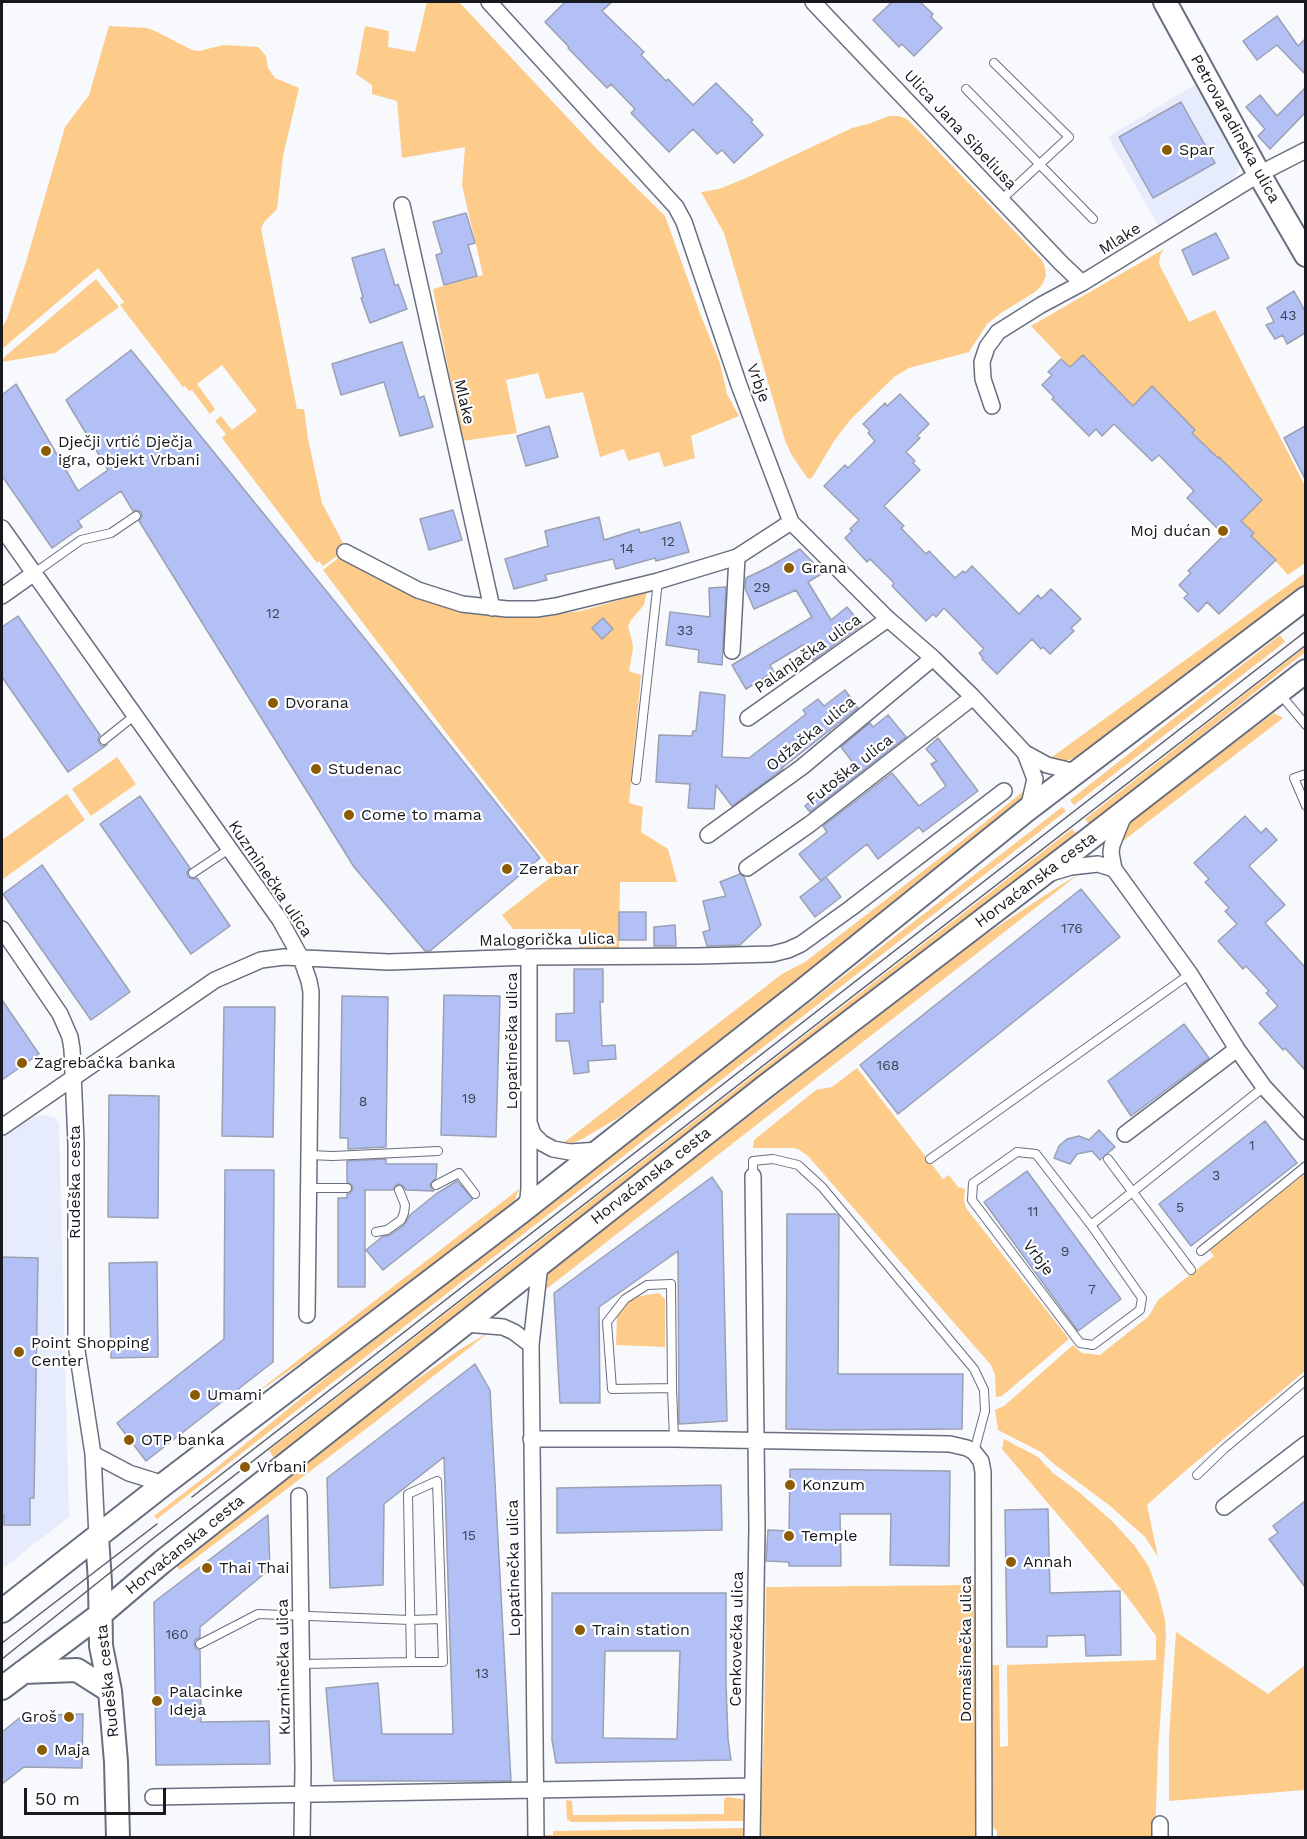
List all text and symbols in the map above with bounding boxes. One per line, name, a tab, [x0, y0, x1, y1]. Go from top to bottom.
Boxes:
street label: Petrovaradinska ulica	[1186, 51, 1284, 207]
street label: Ulica Jana Sibeliusa	[900, 66, 1020, 194]
place label: Spar	[1179, 140, 1215, 160]
marker: Spar	[1160, 143, 1174, 157]
street label: Mlake	[1096, 219, 1144, 259]
house number: 43	[1280, 308, 1296, 324]
street label: Vrbje	[742, 361, 774, 405]
street label: Mlake	[450, 378, 478, 426]
place label: Dječji vrtić Dječja igra, objekt Vrbani	[58, 432, 200, 470]
marker: Dječji vrtić Dječja igra, objekt Vrbani	[39, 444, 53, 458]
place label: Moj dućan	[1130, 521, 1211, 541]
marker: Moj dućan	[1216, 524, 1230, 538]
house number: 12	[661, 534, 675, 550]
house number: 14	[620, 541, 634, 557]
place label: Grana	[801, 558, 847, 578]
marker: Grana	[782, 561, 796, 575]
house number: 29	[754, 580, 770, 596]
house number: 12	[266, 606, 280, 622]
street label: Palanjačka ulica	[751, 610, 865, 698]
house number: 33	[677, 623, 693, 639]
street label: Odžačka ulica	[763, 692, 859, 776]
place label: Dvorana	[285, 693, 349, 713]
marker: Dvorana	[266, 696, 280, 710]
street label: Futoška ulica	[803, 730, 897, 810]
place label: Studenac	[328, 759, 402, 779]
marker: Studenac	[309, 762, 323, 776]
place label: Come to mama	[361, 805, 482, 825]
marker: Come to mama	[342, 808, 356, 822]
street label: Kuzminečka ulica	[224, 817, 316, 941]
street label: Horvaćanska cesta	[971, 828, 1101, 932]
place label: Zerabar	[519, 859, 579, 879]
marker: Zerabar	[500, 862, 514, 876]
house number: 176	[1061, 921, 1083, 937]
street label: Malogorička ulica	[479, 929, 615, 951]
street label: Lopatinečka ulica	[502, 972, 522, 1110]
place label: Zagrebačka banka	[34, 1053, 176, 1073]
marker: Zagrebačka banka	[15, 1056, 29, 1070]
house number: 168	[877, 1058, 899, 1074]
house number: 19	[462, 1091, 476, 1107]
house number: 8	[359, 1094, 367, 1110]
street label: Horvaćanska cesta	[587, 1123, 715, 1229]
street label: Rudeška cesta	[65, 1125, 85, 1239]
house number: 1	[1249, 1138, 1255, 1154]
house number: 3	[1212, 1168, 1220, 1184]
house number: 5	[1176, 1200, 1184, 1216]
house number: 11	[1028, 1204, 1038, 1220]
street label: Vrbje	[1018, 1236, 1058, 1280]
house number: 9	[1061, 1244, 1069, 1260]
house number: 7	[1088, 1282, 1096, 1298]
place label: Point Shopping Center	[31, 1333, 149, 1371]
marker: Point Shopping Center	[12, 1345, 26, 1359]
place label: Umami	[207, 1385, 262, 1405]
marker: Umami	[188, 1388, 202, 1402]
place label: OTP banka	[141, 1430, 224, 1450]
marker: OTP banka	[122, 1433, 136, 1447]
place label: Vrbani	[257, 1457, 307, 1477]
marker: Vrbani	[238, 1460, 252, 1474]
place label: Konzum	[802, 1475, 865, 1495]
marker: Konzum	[783, 1478, 797, 1492]
street label: Horvaćanska cesta	[122, 1491, 248, 1599]
street label: Lopatinečka ulica	[503, 1499, 525, 1637]
place label: Temple	[801, 1526, 858, 1546]
house number: 15	[462, 1528, 476, 1544]
marker: Temple	[782, 1529, 796, 1543]
place label: Annah	[1023, 1552, 1072, 1572]
marker: Annah	[1004, 1555, 1018, 1569]
place label: Thai Thai	[219, 1558, 290, 1578]
marker: Thai Thai	[200, 1561, 214, 1575]
street label: Cenkovečka ulica	[726, 1571, 748, 1707]
street label: Domašinečka ulica	[956, 1576, 976, 1722]
street label: Kuzminečka ulica	[273, 1599, 295, 1735]
place label: Train station	[592, 1620, 690, 1640]
street label: Rudeška cesta	[93, 1623, 123, 1739]
marker: Train station	[573, 1623, 587, 1637]
house number: 160	[166, 1627, 188, 1643]
house number: 13	[475, 1666, 489, 1682]
place label: Palacinke Ideja	[169, 1682, 243, 1720]
marker: Palacinke Ideja	[150, 1694, 164, 1708]
place label: Groš	[21, 1707, 57, 1727]
marker: Groš	[62, 1710, 76, 1724]
place label: Maja	[54, 1740, 90, 1760]
marker: Maja	[35, 1743, 49, 1757]
scale bar	[27, 1776, 170, 1814]
text: 50 m	[35, 1788, 80, 1809]

